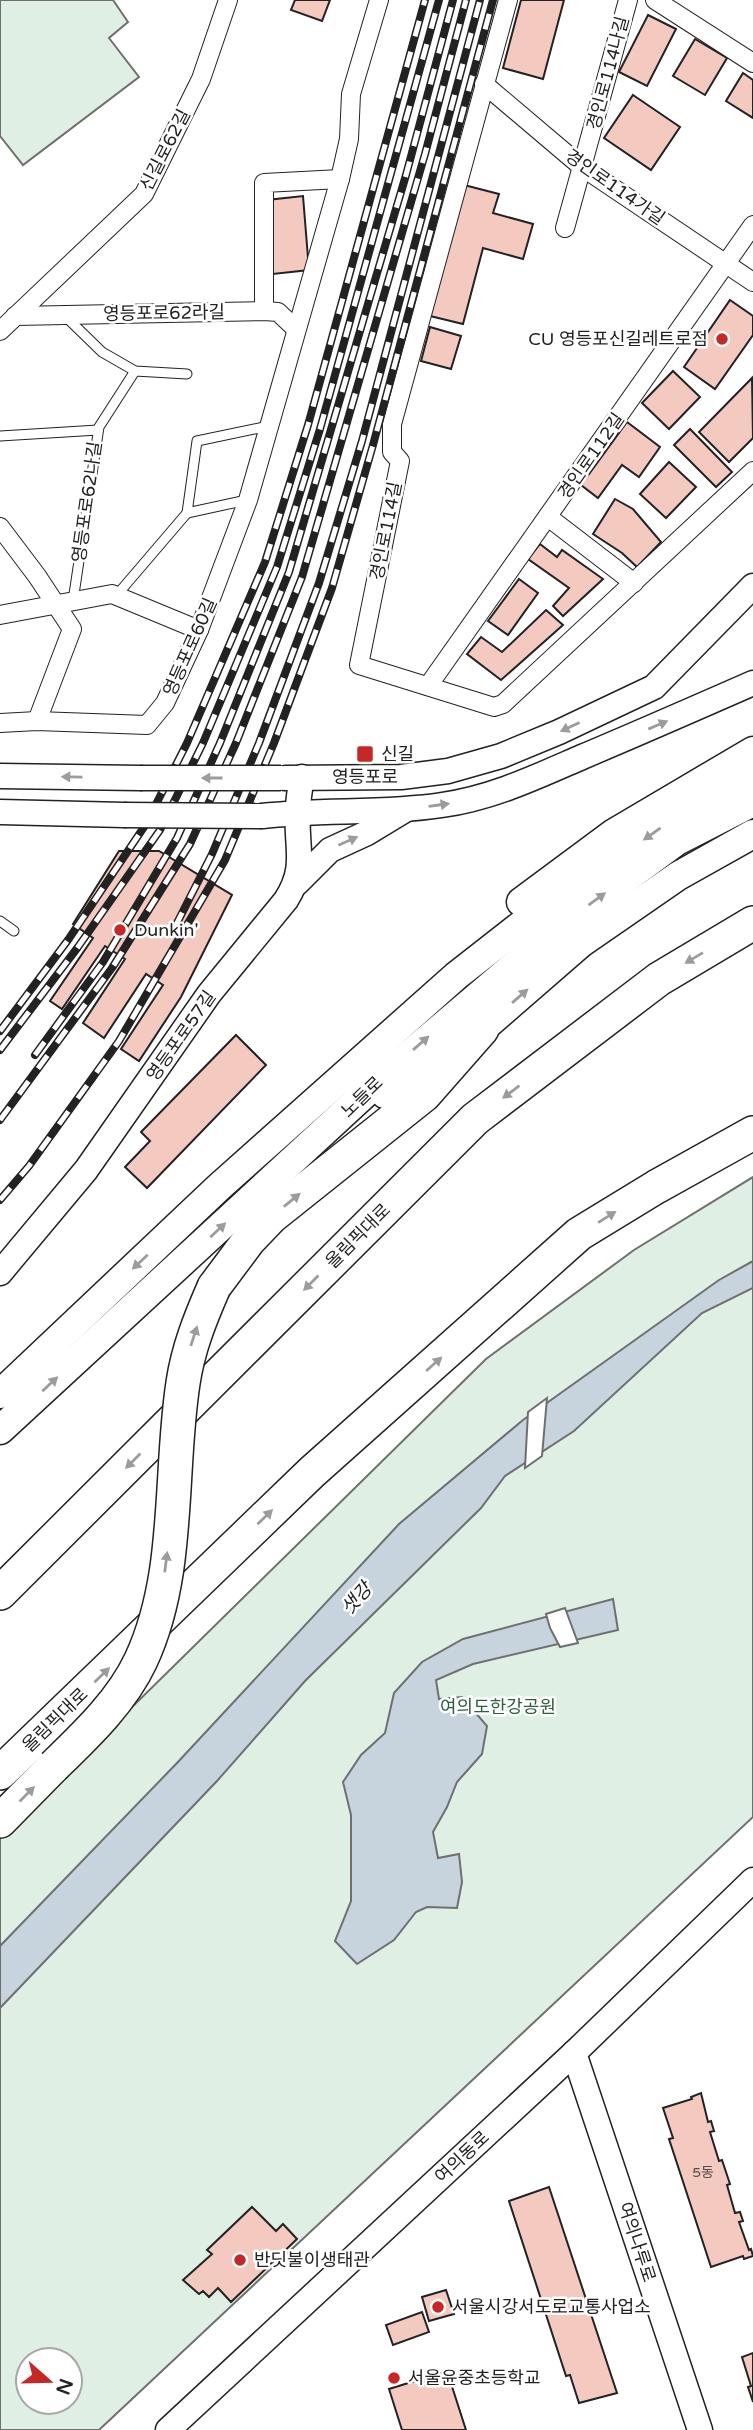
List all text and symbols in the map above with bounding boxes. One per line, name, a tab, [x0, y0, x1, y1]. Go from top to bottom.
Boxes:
street label: 경인로114나길	[582, 14, 634, 132]
street label: 신길로62길	[135, 105, 195, 195]
street label: 경인로114가길	[561, 145, 669, 229]
street label: 영등포로62라길	[103, 301, 225, 325]
place label: CU 영등포신길레트로점	[528, 328, 708, 350]
marker: CU 영등포신길레트로점	[714, 331, 730, 347]
street label: 경인로112길	[553, 409, 629, 503]
street label: 영등포로62나길	[68, 440, 106, 564]
street label: 경인로114길	[366, 480, 406, 582]
street label: 영등포로60길	[159, 594, 221, 700]
one-way arrow	[647, 719, 668, 730]
one-way arrow	[560, 721, 580, 733]
place label: 신길	[381, 743, 414, 765]
marker: 신길	[355, 744, 375, 764]
street label: 영등포로	[332, 766, 398, 788]
one-way arrow	[60, 771, 82, 783]
one-way arrow	[201, 772, 223, 784]
one-way arrow	[428, 800, 450, 811]
one-way arrow	[643, 827, 661, 841]
one-way arrow	[338, 835, 358, 847]
one-way arrow	[588, 892, 606, 907]
place label: Dunkin'	[134, 919, 199, 941]
marker: Dunkin'	[112, 922, 128, 938]
one-way arrow	[685, 952, 704, 964]
street label: 영등포로57길	[142, 987, 220, 1085]
one-way arrow	[511, 989, 528, 1004]
one-way arrow	[413, 1036, 430, 1051]
street label: 노들로	[336, 1072, 388, 1122]
one-way arrow	[502, 1085, 520, 1099]
one-way arrow	[282, 1193, 300, 1208]
street label: 올림픽대로	[321, 1199, 395, 1273]
one-way arrow	[598, 1211, 617, 1223]
one-way arrow	[209, 1223, 226, 1239]
one-way arrow	[131, 1254, 149, 1270]
one-way arrow	[303, 1274, 320, 1290]
one-way arrow	[189, 1326, 200, 1347]
one-way arrow	[425, 1356, 442, 1372]
one-way arrow	[41, 1377, 58, 1393]
one-way arrow	[124, 1452, 141, 1469]
one-way arrow	[257, 1508, 274, 1525]
one-way arrow	[161, 1551, 172, 1573]
water label: 샛강	[337, 1576, 378, 1619]
one-way arrow	[93, 1667, 110, 1683]
street label: 올림픽대로	[18, 1683, 92, 1757]
park label: 여의도한강공원	[440, 1696, 556, 1718]
one-way arrow	[18, 1786, 35, 1802]
street label: 여의동로	[430, 2126, 494, 2188]
house number: 5동	[692, 2164, 714, 2181]
street label: 여의나루로	[614, 2199, 660, 2285]
place label: 반딧불이생태관	[254, 2249, 370, 2271]
marker: 반딧불이생태관	[232, 2252, 248, 2268]
place label: 서울시강서도로교통사업소	[452, 2296, 651, 2318]
marker: 서울시강서도로교통사업소	[430, 2299, 446, 2315]
north arrow	[14, 2346, 84, 2416]
place label: 서울윤중초등학교	[408, 2367, 540, 2389]
marker: 서울윤중초등학교	[386, 2370, 402, 2386]
text: N	[51, 2376, 77, 2397]

